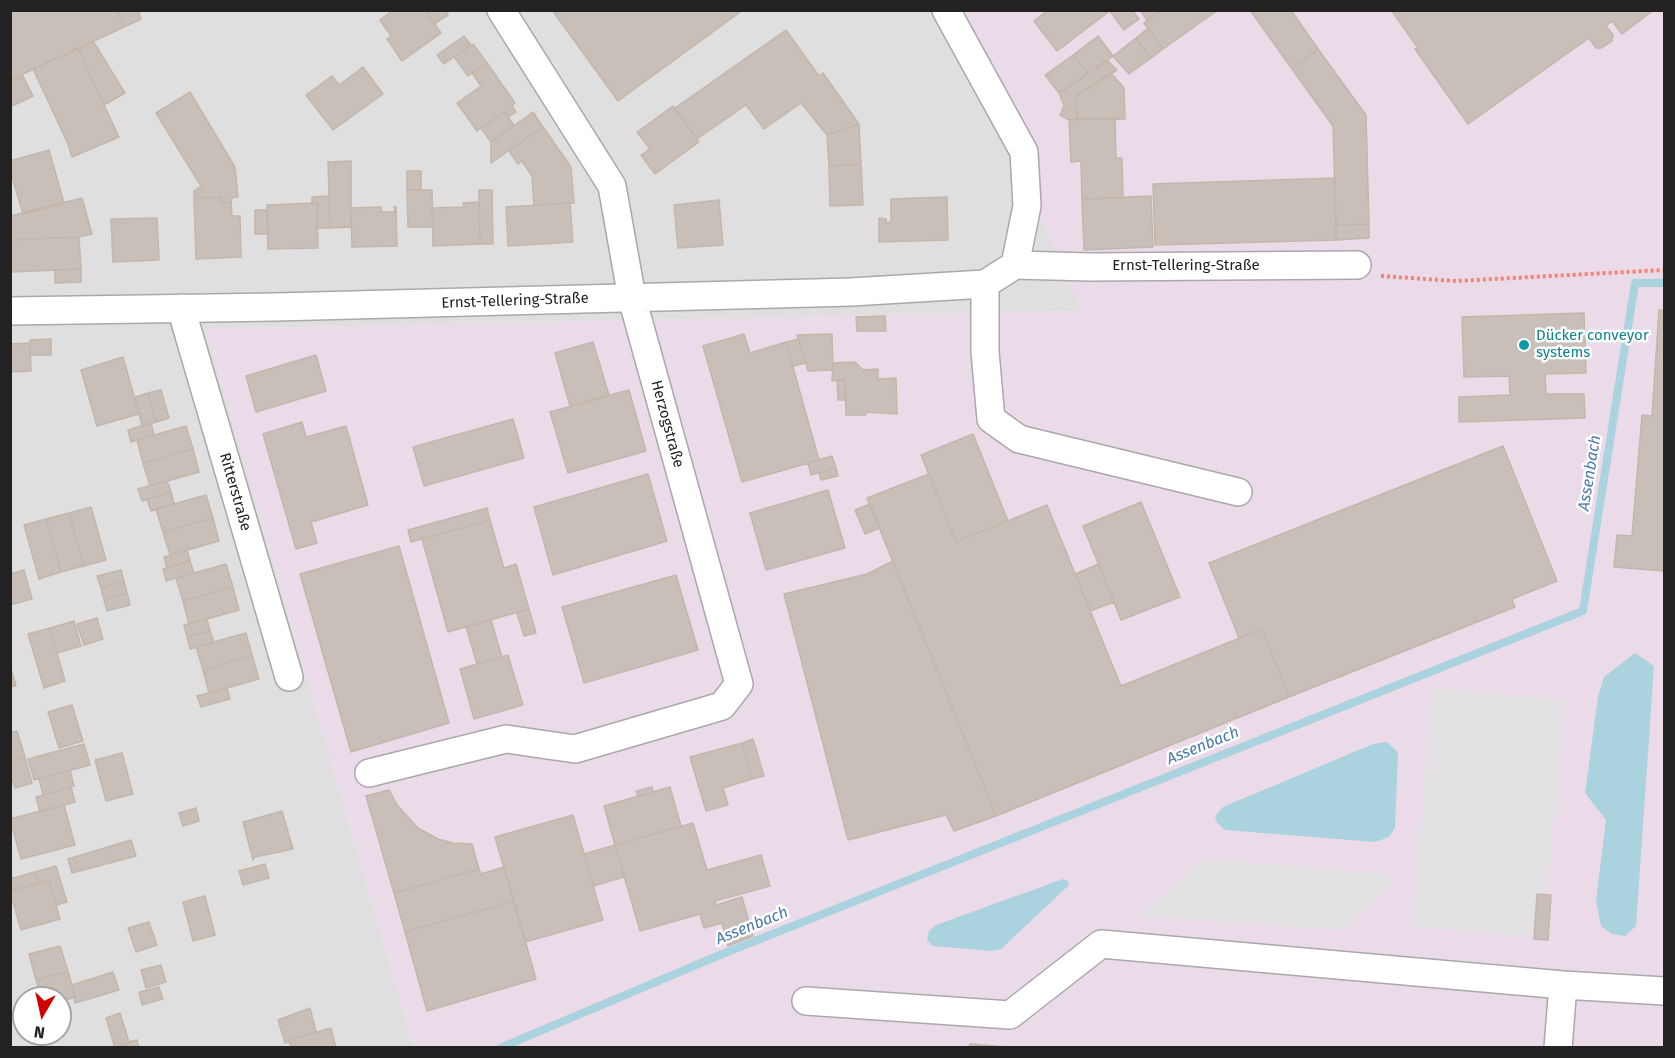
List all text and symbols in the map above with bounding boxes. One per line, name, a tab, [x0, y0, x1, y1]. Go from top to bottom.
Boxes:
street label: Ernst-Tellering-Straße	[1112, 257, 1260, 275]
street label: Ernst-Tellering-Straße	[441, 289, 589, 313]
place label: Dücker conveyor systems	[1536, 327, 1649, 362]
marker: Dücker conveyor systems	[1517, 338, 1531, 352]
street label: Herzogstraße	[647, 378, 687, 470]
water label: Assenbach	[1575, 434, 1605, 512]
street label: Ritterstraße	[215, 451, 255, 533]
water label: Assenbach	[1164, 723, 1242, 769]
water label: Assenbach	[713, 903, 791, 949]
north arrow	[12, 986, 72, 1046]
text: N	[33, 1022, 46, 1043]

